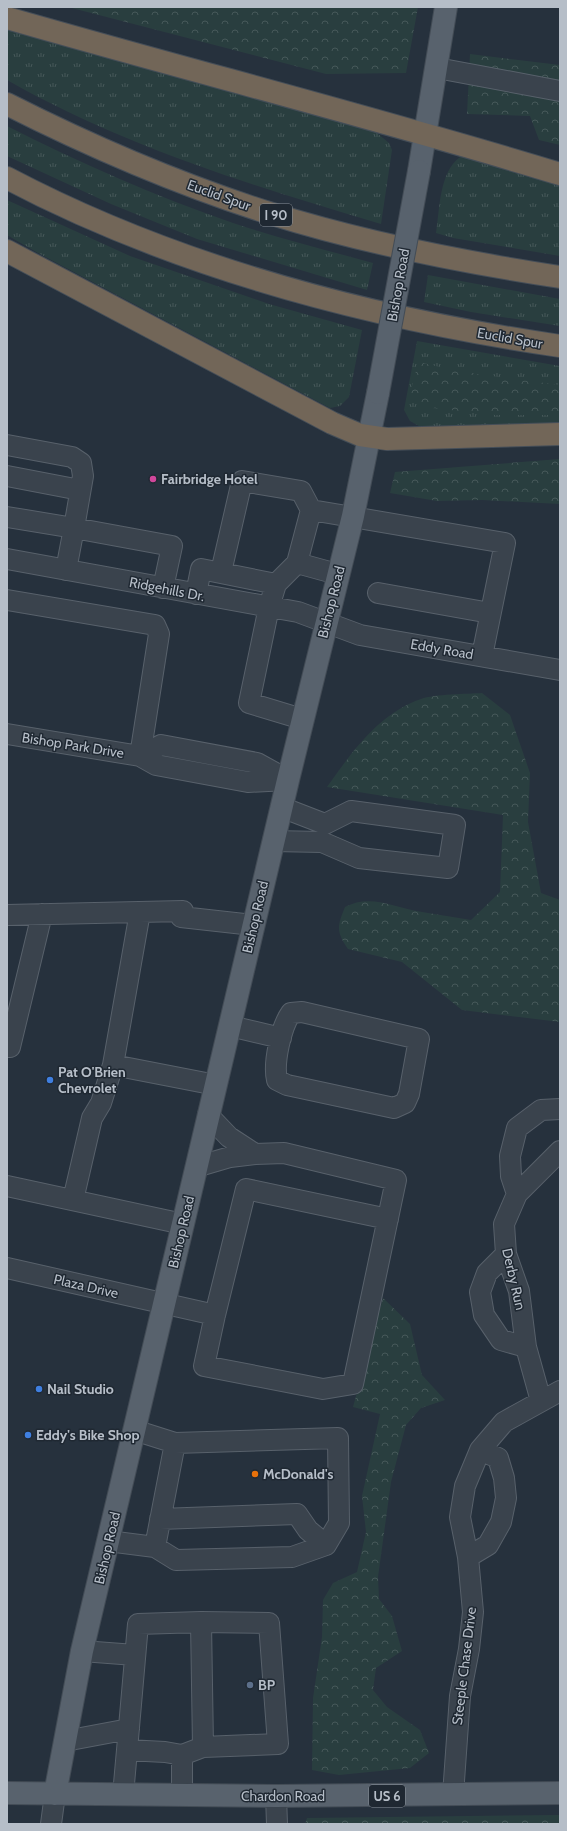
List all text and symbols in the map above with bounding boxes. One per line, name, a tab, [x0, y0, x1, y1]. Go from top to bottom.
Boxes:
street label: Euclid Spur	[185, 175, 254, 215]
road number: I 90	[260, 204, 292, 226]
street label: Bishop Road	[383, 247, 413, 323]
street label: Euclid Spur	[476, 323, 545, 353]
place label: Fairbridge Hotel	[161, 470, 258, 488]
marker: Fairbridge Hotel	[148, 474, 158, 484]
street label: Bishop Road	[313, 564, 349, 640]
street label: Ridgehills Dr.	[128, 573, 206, 605]
street label: Eddy Road	[409, 635, 475, 663]
street label: Bishop Park Drive	[21, 728, 125, 762]
street label: Bishop Road	[238, 879, 272, 955]
place label: Pat O'Brien Chevrolet	[58, 1063, 126, 1097]
marker: Pat O'Brien Chevrolet	[45, 1075, 55, 1085]
street label: Bishop Road	[164, 1194, 198, 1270]
street label: Derby Run	[498, 1246, 530, 1312]
street label: Plaza Drive	[52, 1270, 120, 1302]
place label: Nail Studio	[47, 1380, 114, 1398]
marker: Nail Studio	[34, 1384, 44, 1394]
place label: Eddy's Bike Shop	[36, 1426, 139, 1444]
marker: Eddy's Bike Shop	[23, 1430, 33, 1440]
place label: McDonald's	[263, 1465, 333, 1483]
marker: McDonald's	[250, 1469, 260, 1479]
street label: Bishop Road	[90, 1510, 124, 1586]
street label: Steeple Chase Drive	[448, 1606, 480, 1726]
place label: BP	[258, 1676, 276, 1694]
marker: BP	[245, 1680, 255, 1690]
road number: US 6	[369, 1785, 405, 1807]
street label: Chardon Road	[241, 1787, 325, 1805]

